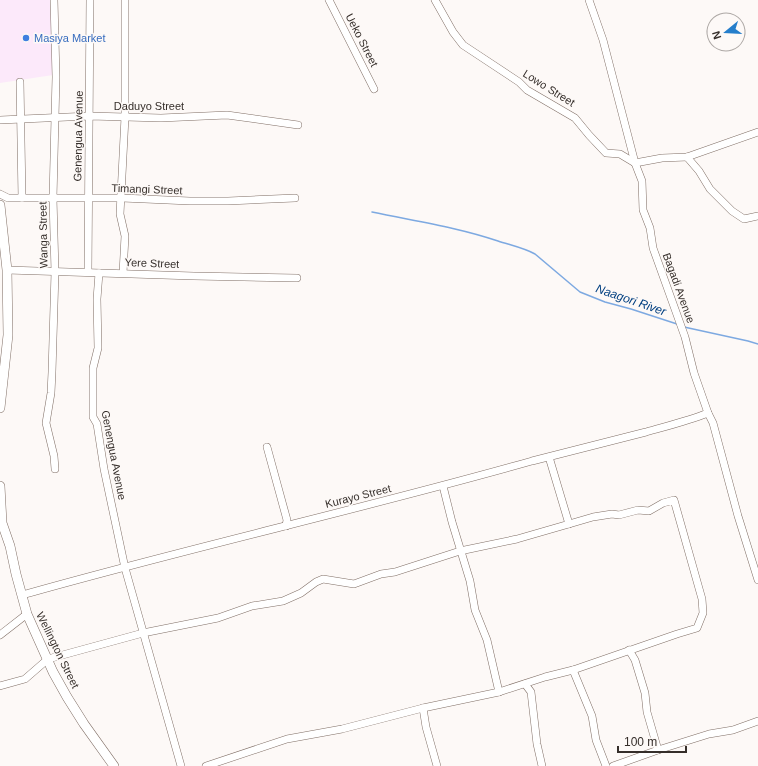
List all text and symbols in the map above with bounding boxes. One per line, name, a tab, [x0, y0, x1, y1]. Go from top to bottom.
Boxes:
street label: Ueko Street	[343, 11, 381, 69]
north arrow	[706, 12, 746, 52]
text: N	[710, 29, 723, 41]
place label: Masiya Market	[34, 32, 106, 44]
marker: Masiya Market	[21, 33, 31, 43]
street label: Lowo Street	[521, 67, 577, 109]
street label: Genengua Avenue	[71, 90, 85, 182]
street label: Daduyo Street	[114, 100, 184, 112]
street label: Timangi Street	[111, 182, 183, 196]
street label: Wanga Street	[36, 201, 50, 269]
street label: Bagadi Avenue	[661, 251, 697, 325]
street label: Yere Street	[124, 256, 180, 270]
water label: Naagori River	[594, 281, 669, 319]
street label: Genengua Avenue	[99, 409, 129, 501]
street label: Kurayo Street	[324, 482, 392, 510]
street label: Wellington Street	[34, 610, 82, 690]
scale bar	[618, 728, 686, 754]
text: 100 m	[624, 735, 657, 749]

